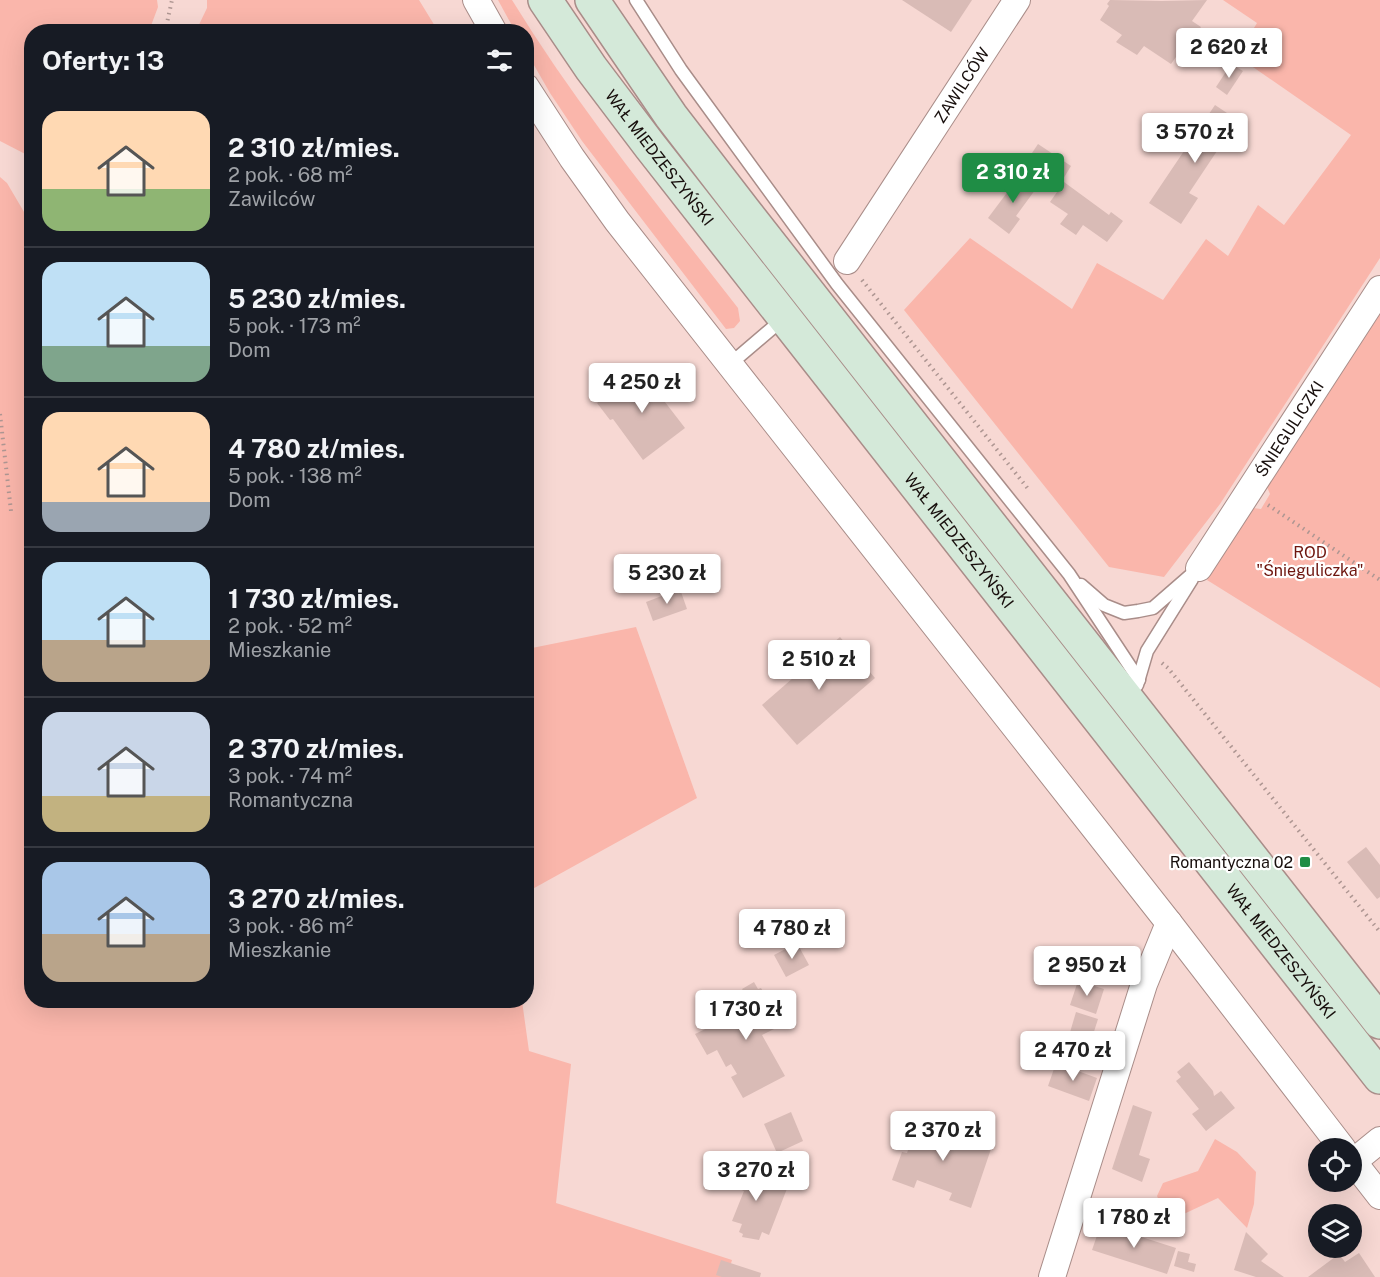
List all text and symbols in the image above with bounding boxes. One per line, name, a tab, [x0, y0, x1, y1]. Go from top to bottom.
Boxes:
pin: 2 620 zł	[1167, 28, 1291, 79]
text: 2 620 zł	[1190, 35, 1268, 59]
icon: filters	[483, 44, 516, 77]
street label: ZAWILCÓW	[930, 44, 993, 126]
text: Oferty: 13	[42, 45, 164, 76]
street label: WAŁ MIEDZESZYŃSKI	[601, 86, 718, 229]
pin: 3 570 zł	[1133, 113, 1257, 164]
text: 3 570 zł	[1156, 120, 1234, 144]
text: 2 310 zł/mies.	[228, 132, 400, 163]
icon: home	[90, 135, 162, 207]
pin: 2 310 zł	[951, 153, 1075, 204]
text: 2 310 zł	[976, 160, 1050, 184]
text: 2 pok. · 68 m²	[228, 163, 353, 187]
text: Zawilców	[228, 187, 315, 211]
text: 5 230 zł/mies.	[228, 283, 406, 314]
icon: home	[90, 286, 162, 358]
text: 5 pok. · 173 m²	[228, 314, 361, 338]
text: Dom	[228, 338, 270, 362]
pin: 4 250 zł	[580, 363, 704, 414]
text: 4 250 zł	[603, 370, 681, 394]
street label: ŚNIEGULICZKI	[1250, 377, 1327, 480]
text: 4 780 zł/mies.	[228, 433, 405, 464]
icon: home	[90, 436, 162, 508]
text: 5 pok. · 138 m²	[228, 464, 362, 488]
street label: WAŁ MIEDZESZYŃSKI	[900, 469, 1018, 612]
text: Dom	[228, 488, 270, 512]
park label: ROD "Śnieguliczka"	[1256, 543, 1364, 580]
pin: 5 230 zł	[605, 554, 729, 605]
text: 5 230 zł	[628, 561, 706, 585]
text: 1 730 zł/mies.	[228, 583, 399, 614]
icon: home	[90, 586, 162, 658]
text: 2 pok. · 52 m²	[228, 614, 352, 638]
text: Mieszkanie	[228, 638, 331, 662]
pin: 2 510 zł	[757, 640, 881, 691]
text: 2 510 zł	[782, 647, 856, 671]
text: 2 370 zł/mies.	[228, 733, 404, 764]
icon: home	[90, 736, 162, 808]
text: 3 pok. · 74 m²	[228, 764, 352, 788]
text: Romantyczna	[228, 788, 353, 812]
place label: Romantyczna 02	[1170, 853, 1293, 872]
marker: Romantyczna 02	[1298, 855, 1312, 869]
street label: WAŁ MIEDZESZYŃSKI	[1223, 880, 1340, 1022]
text: 3 270 zł/mies.	[228, 883, 405, 914]
icon: home	[90, 886, 162, 958]
pin: 4 780 zł	[730, 909, 854, 960]
text: 3 pok. · 86 m²	[228, 914, 353, 938]
text: 4 780 zł	[753, 916, 831, 940]
text: Mieszkanie	[228, 938, 331, 962]
pin: 2 950 zł	[1025, 946, 1149, 997]
text: 2 950 zł	[1048, 953, 1126, 977]
pin: 1 730 zł	[684, 990, 808, 1041]
text: 1 730 zł	[709, 997, 783, 1021]
pin: 2 470 zł	[1011, 1031, 1135, 1082]
text: 2 470 zł	[1034, 1038, 1112, 1062]
pin: 2 370 zł	[881, 1111, 1005, 1162]
text: 2 370 zł	[904, 1118, 982, 1142]
map controls	[1308, 1138, 1362, 1258]
button: locate	[1308, 1138, 1362, 1192]
pin: 3 270 zł	[694, 1151, 818, 1202]
text: 3 270 zł	[717, 1158, 795, 1182]
pin: 1 780 zł	[1072, 1198, 1196, 1249]
button: layers	[1308, 1204, 1362, 1258]
text: 1 780 zł	[1097, 1205, 1171, 1229]

